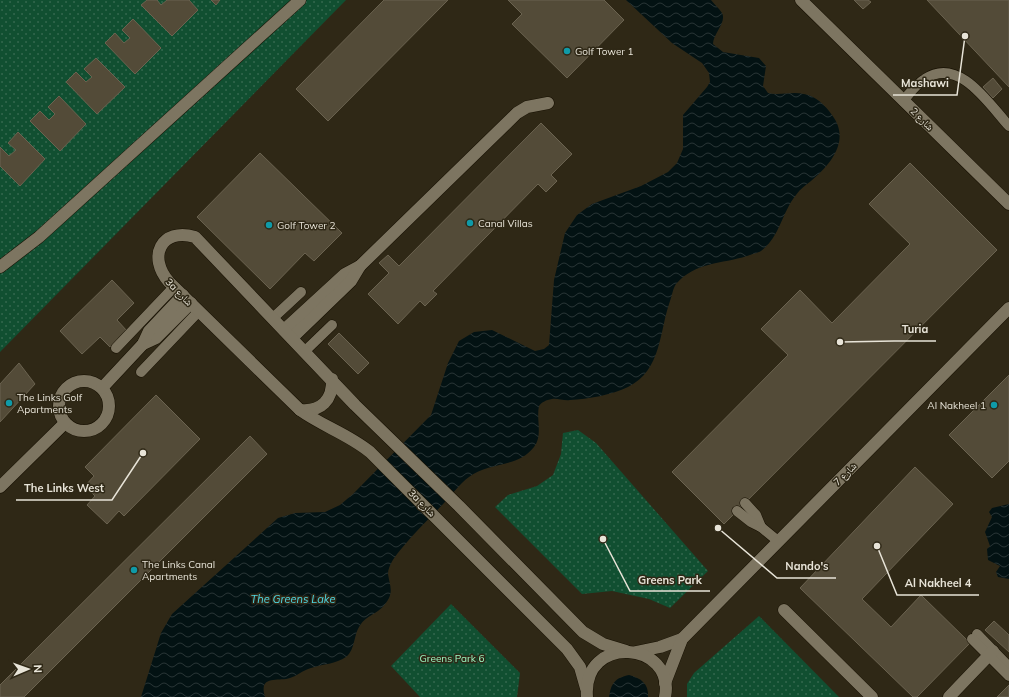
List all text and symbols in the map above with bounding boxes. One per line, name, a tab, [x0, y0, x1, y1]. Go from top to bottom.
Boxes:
place label: Golf Tower 1	[575, 45, 634, 58]
marker: Golf Tower 1	[562, 46, 572, 56]
callout: Mashawi	[893, 72, 957, 95]
text: Mashawi	[901, 76, 949, 90]
street label: شارع 2	[908, 105, 937, 134]
place label: Canal Villas	[478, 217, 533, 230]
marker: Canal Villas	[465, 218, 475, 228]
place label: Golf Tower 2	[277, 219, 336, 232]
marker: Golf Tower 2	[264, 220, 274, 230]
street label: 3a شارع	[163, 276, 196, 309]
callout: Turia	[894, 318, 936, 341]
text: Turia	[902, 322, 928, 336]
place label: The Links Golf Apartments	[17, 391, 83, 416]
marker: The Links Golf Apartments	[4, 398, 14, 408]
place label: Al Nakheel 1	[927, 399, 986, 412]
marker: Al Nakheel 1	[989, 400, 999, 410]
street label: شارع 7	[831, 459, 860, 488]
callout: The Links West	[16, 477, 112, 500]
text: The Links West	[24, 481, 104, 495]
street label: 3a شارع	[406, 487, 439, 520]
callout: Nando's	[777, 555, 836, 578]
place label: The Links Canal Apartments	[142, 558, 215, 583]
text: Nando's	[785, 559, 829, 573]
marker: The Links Canal Apartments	[129, 565, 139, 575]
callout: Greens Park	[630, 568, 710, 591]
callout: Al Nakheel 4	[897, 572, 979, 595]
text: Greens Park	[638, 573, 703, 587]
text: Al Nakheel 4	[905, 576, 972, 590]
water label: The Greens Lake	[251, 592, 335, 606]
north arrow	[8, 649, 48, 689]
park label: Greens Park 6	[420, 652, 484, 665]
text: N	[31, 664, 45, 673]

